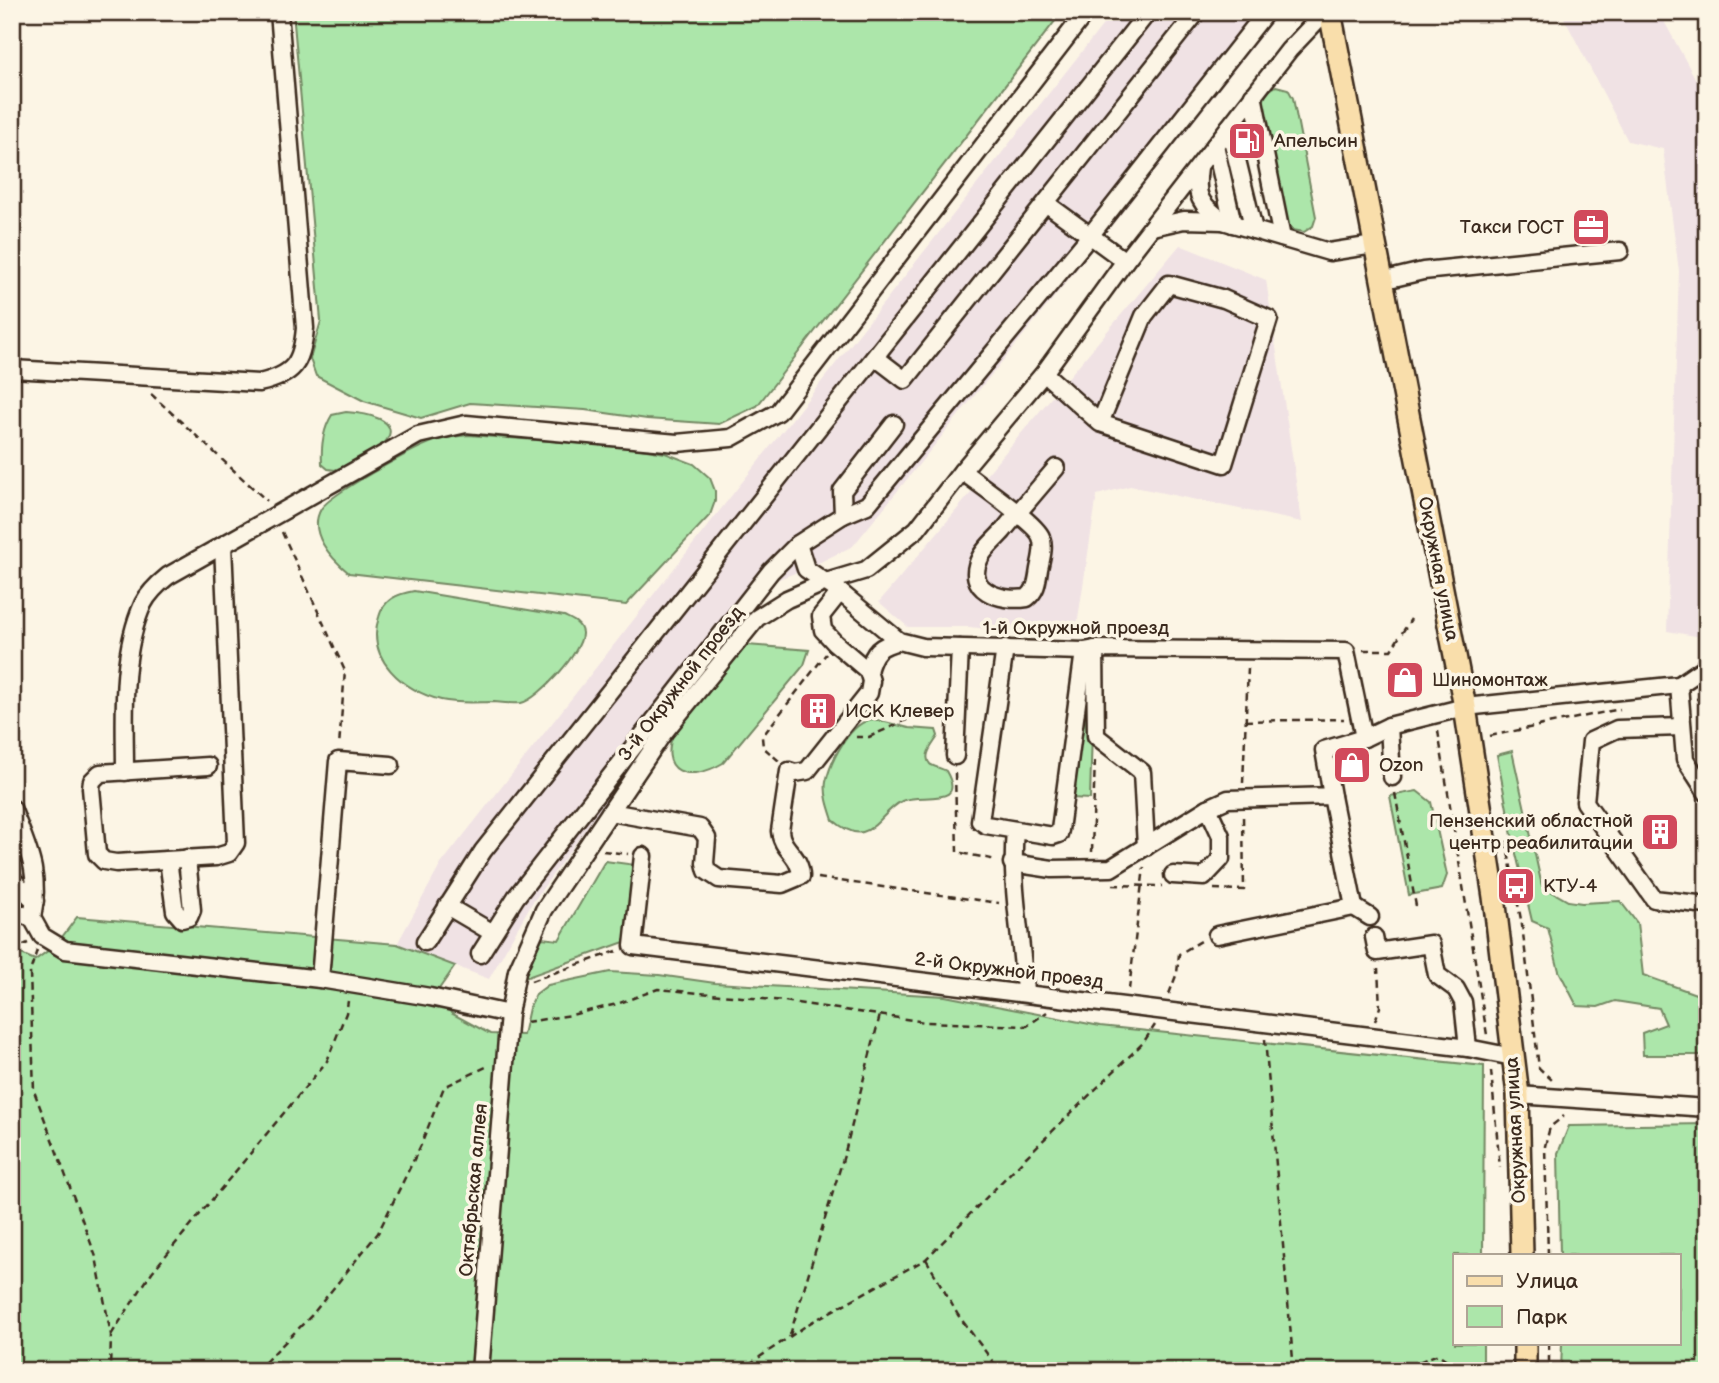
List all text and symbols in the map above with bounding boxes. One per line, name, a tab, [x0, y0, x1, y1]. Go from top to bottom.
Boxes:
fuel station icon: Апельсин	[1226, 120, 1268, 162]
place label: Апельсин	[1273, 130, 1358, 153]
office icon: Такси ГОСТ	[1570, 206, 1612, 248]
place label: Такси ГОСТ	[1460, 216, 1564, 239]
street label: Окружная улица	[1413, 495, 1463, 643]
street label: 3-й Окружной проезд	[613, 601, 749, 766]
street label: 1-й Окружной проезд	[983, 617, 1170, 640]
shop icon: Шиномонтаж	[1384, 659, 1426, 701]
place label: Шиномонтаж	[1432, 669, 1549, 692]
building icon: ИСК Клевер	[797, 690, 839, 732]
place label: ИСК Клевер	[845, 700, 954, 723]
shop icon: Ozon	[1331, 744, 1373, 786]
place label: Ozon	[1379, 754, 1424, 777]
place label: Пензенский областной центр реабилитации	[1429, 810, 1633, 855]
building icon: Пензенский областной центр реабилитации	[1639, 811, 1681, 853]
bus stop icon: КТУ-4	[1495, 865, 1537, 907]
place label: КТУ-4	[1543, 875, 1598, 898]
street label: 2-й Окружной проезд	[913, 948, 1105, 994]
street label: Окружная улица	[1501, 1056, 1531, 1204]
street label: Октябрьская аллея	[455, 1102, 493, 1278]
legend	[1453, 1254, 1680, 1344]
text: Улица	[1516, 1269, 1579, 1294]
text: Парк	[1516, 1305, 1567, 1330]

